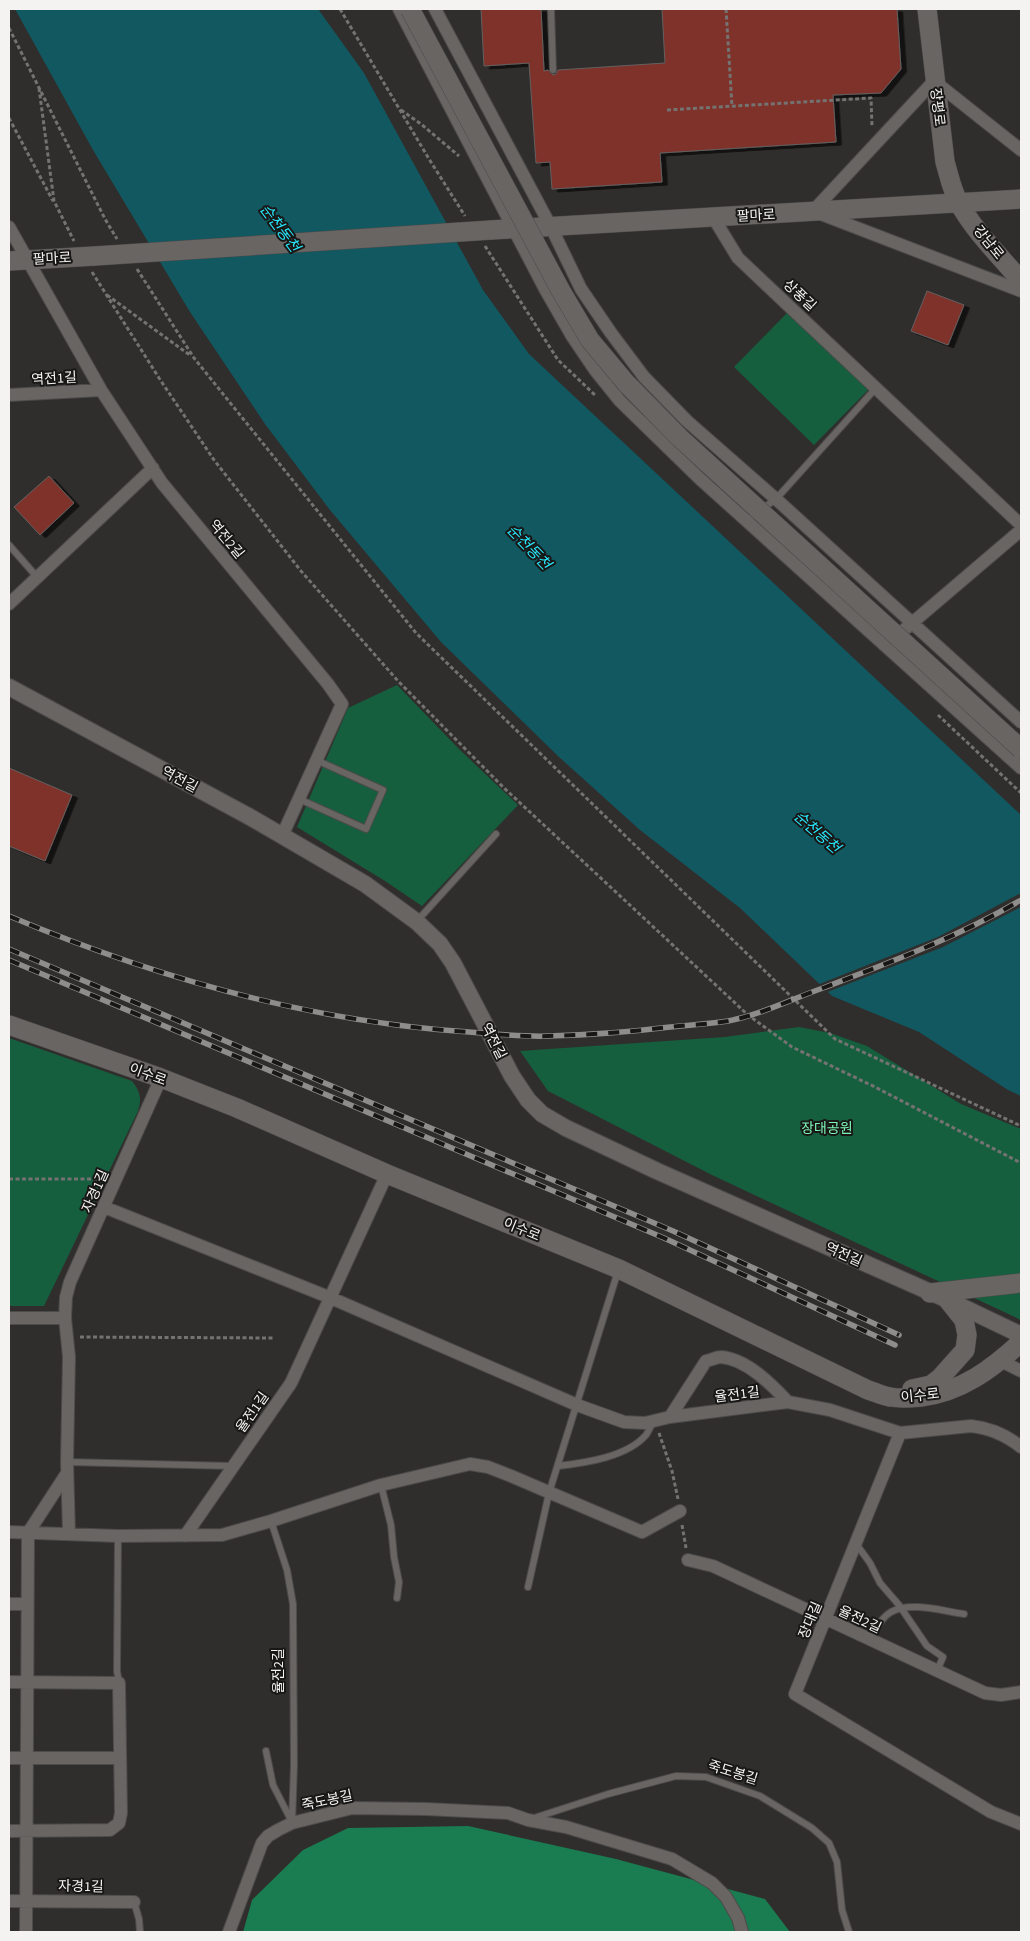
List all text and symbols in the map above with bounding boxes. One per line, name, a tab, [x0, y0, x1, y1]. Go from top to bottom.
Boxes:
street label: 장평로	[925, 87, 949, 128]
water label: 순천동천	[255, 200, 306, 258]
street label: 팔마로	[736, 205, 776, 227]
street label: 강남로	[968, 221, 1008, 264]
street label: 팔마로	[32, 248, 72, 270]
street label: 상풍길	[778, 275, 820, 316]
street label: 역전1길	[31, 368, 77, 390]
street label: 역전2길	[204, 516, 249, 564]
water label: 순천동천	[502, 520, 557, 576]
street label: 역전길	[158, 762, 201, 798]
water label: 순천동천	[789, 806, 846, 860]
street label: 역전길	[475, 1020, 511, 1063]
street label: 이수로	[126, 1059, 169, 1091]
park label: 장대공원	[801, 1119, 853, 1139]
street label: 자경1길	[78, 1167, 114, 1216]
street label: 이수로	[500, 1213, 543, 1246]
street label: 역전길	[822, 1238, 865, 1272]
street label: 율전1길	[713, 1382, 761, 1408]
street label: 이수로	[900, 1384, 940, 1408]
street label: 율전1길	[232, 1388, 274, 1437]
street label: 장대길	[794, 1599, 828, 1642]
street label: 율전2길	[835, 1601, 884, 1639]
street label: 율전2길	[269, 1648, 289, 1694]
street label: 죽도봉길	[705, 1756, 760, 1790]
street label: 죽도봉길	[300, 1786, 354, 1816]
street label: 자경1길	[58, 1877, 104, 1897]

